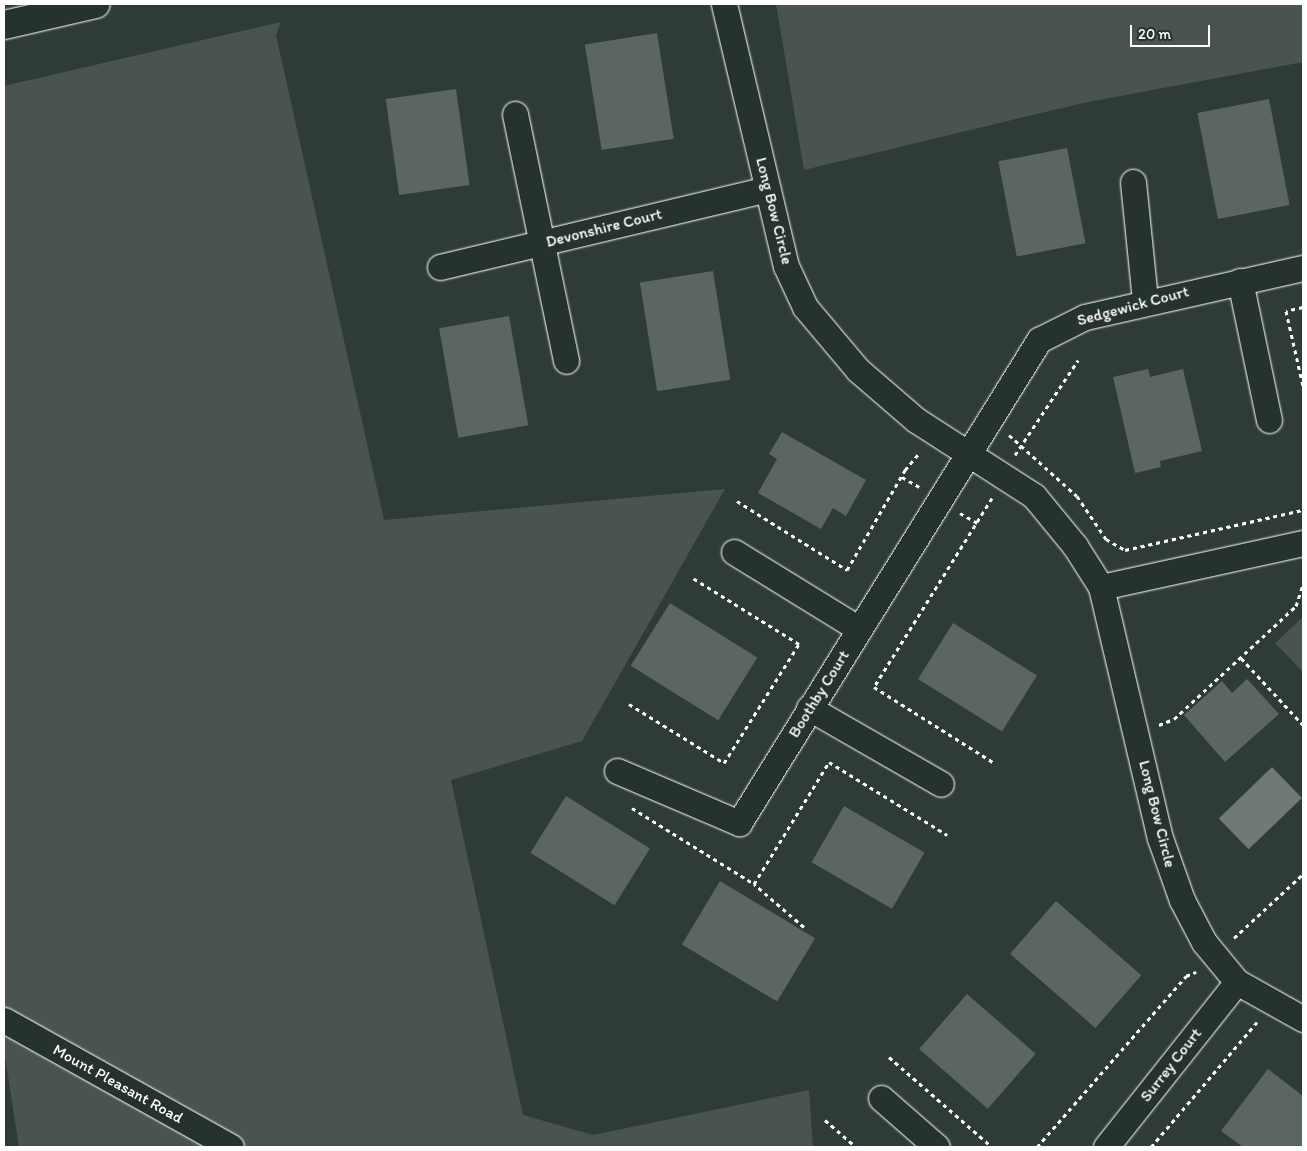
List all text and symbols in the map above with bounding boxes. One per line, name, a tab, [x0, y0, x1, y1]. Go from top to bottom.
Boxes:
scale bar	[1132, 15, 1212, 47]
text: 20 m	[1138, 25, 1171, 43]
street label: Long Bow Circle	[751, 155, 797, 267]
street label: Devonshire Court	[544, 204, 664, 252]
street label: Sedgewick Court	[1075, 282, 1191, 330]
street label: Boothby Court	[784, 647, 854, 741]
street label: Long Bow Circle	[1134, 758, 1180, 870]
street label: Surrey Court	[1136, 1024, 1206, 1106]
street label: Mount Pleasant Road	[50, 1040, 186, 1128]

